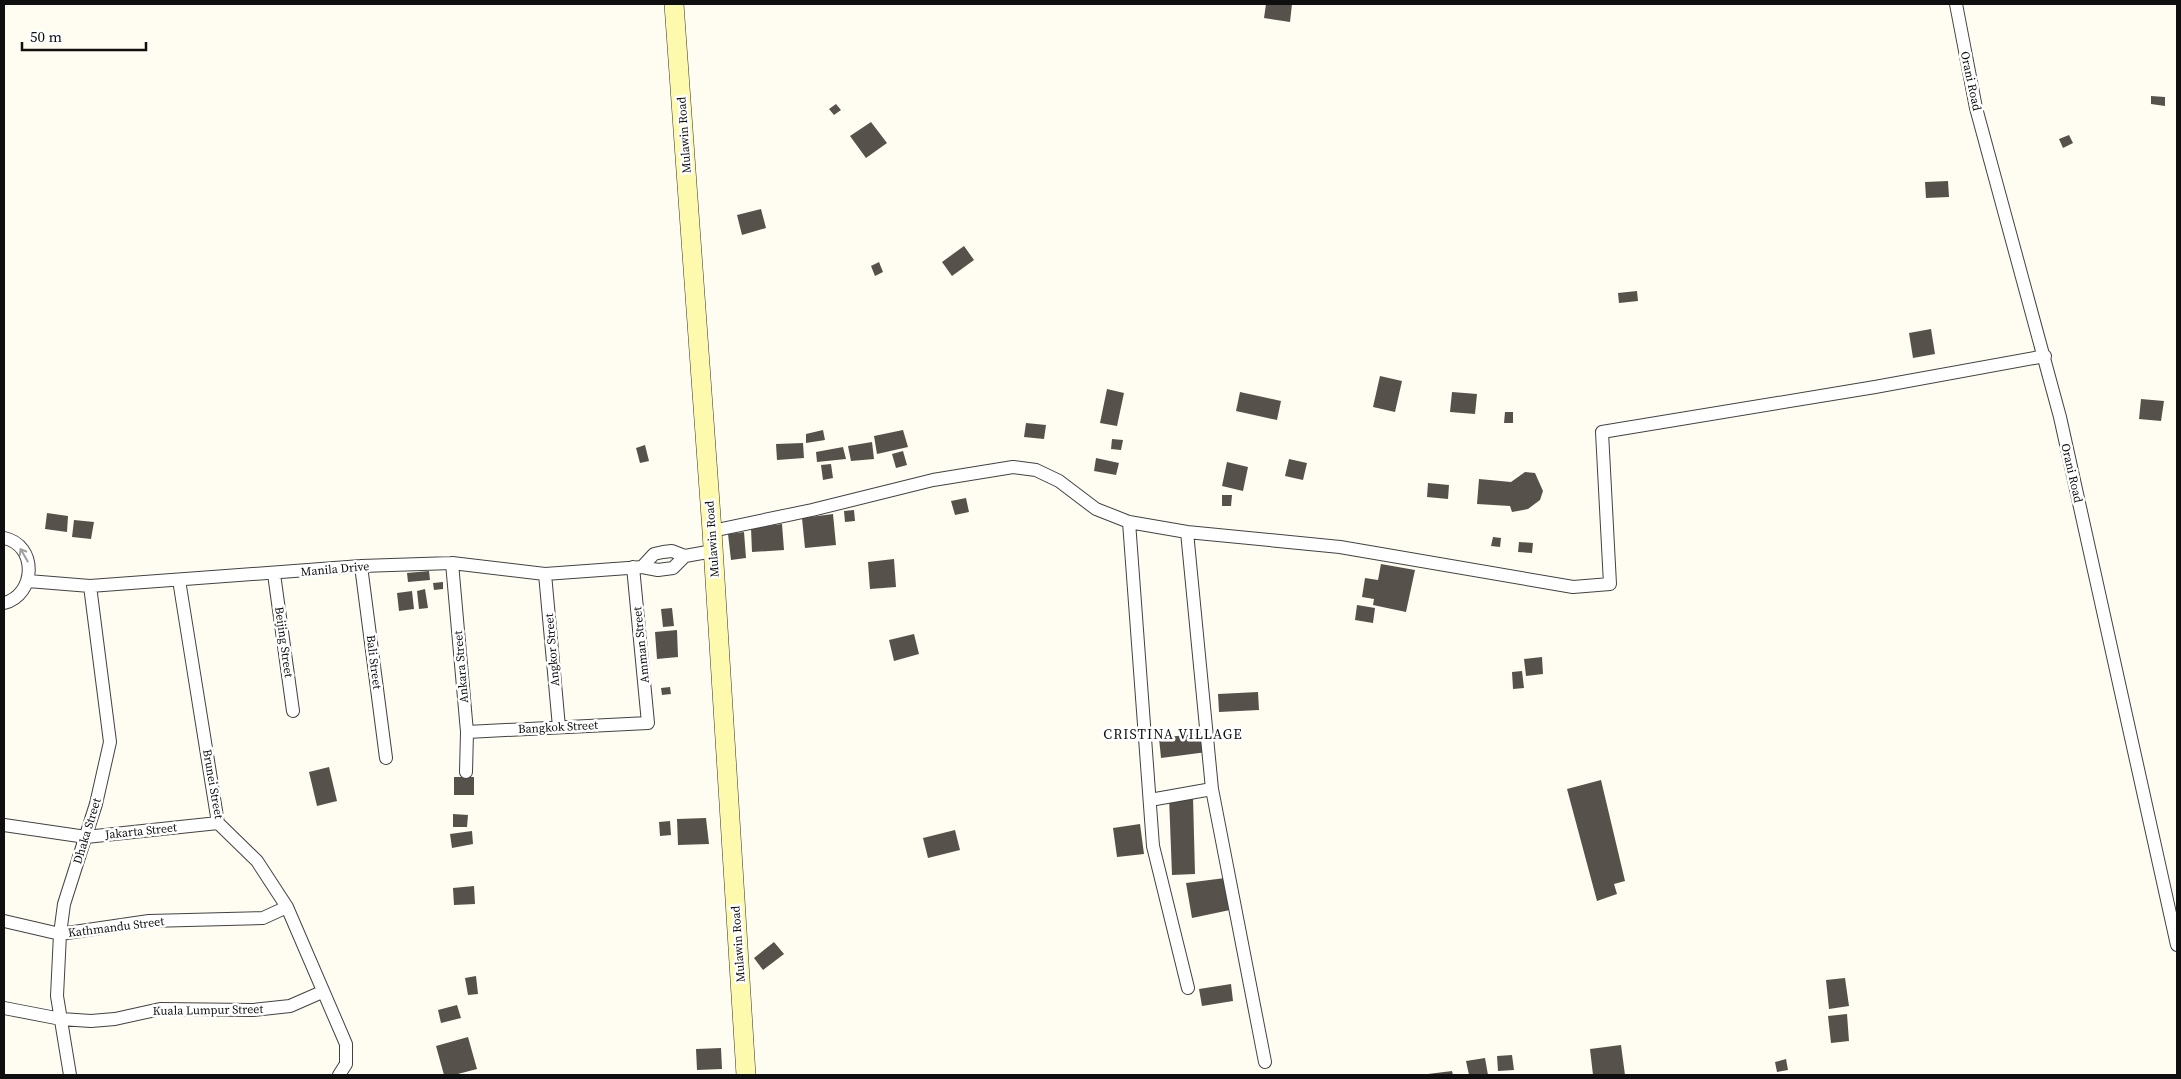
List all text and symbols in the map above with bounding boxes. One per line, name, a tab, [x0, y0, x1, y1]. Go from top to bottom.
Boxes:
scale bar	[22, 20, 146, 52]
text: 50 m	[30, 26, 62, 47]
street label: Orani Road	[1957, 50, 1985, 112]
street label: Mulawin Road	[673, 96, 695, 174]
street label: Orani Road	[2057, 442, 2087, 504]
street label: Mulawin Road	[701, 500, 723, 578]
one-way arrow	[19, 548, 29, 562]
street label: Manila Drive	[300, 558, 370, 580]
street label: Beijing Street	[271, 606, 297, 679]
street label: Amman Street	[629, 606, 653, 684]
street label: Angkor Street	[541, 613, 563, 687]
street label: Ankara Street	[450, 630, 472, 704]
street label: Bali Street	[363, 634, 385, 690]
street label: Bangkok Street	[518, 717, 599, 737]
district label: CRISTINA VILLAGE	[1103, 724, 1243, 744]
street label: Brunei Street	[199, 748, 227, 820]
street label: Dhaka Street	[69, 796, 105, 866]
street label: Jakarta Street	[103, 819, 178, 843]
street label: Mulawin Road	[727, 905, 749, 983]
street label: Kathmandu Street	[67, 913, 165, 941]
street label: Kuala Lumpur Street	[153, 1001, 263, 1019]

